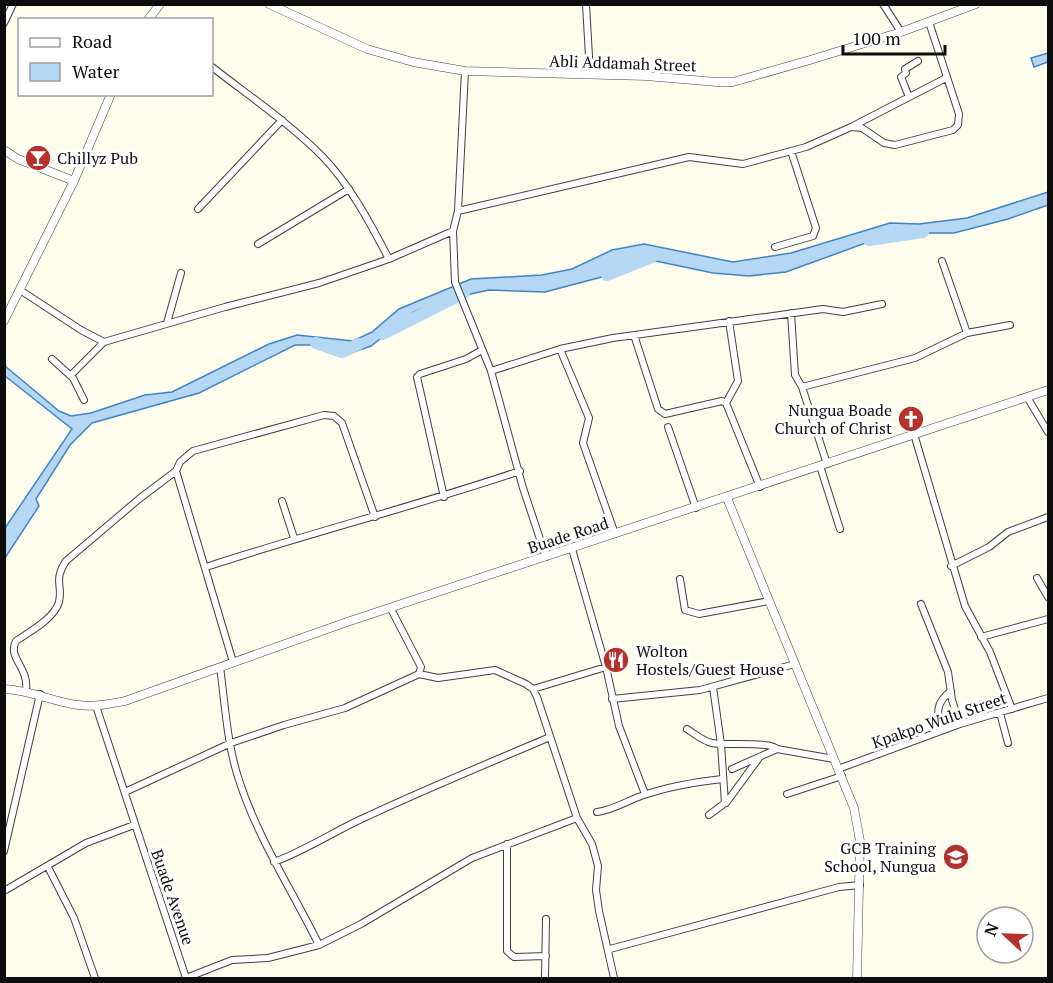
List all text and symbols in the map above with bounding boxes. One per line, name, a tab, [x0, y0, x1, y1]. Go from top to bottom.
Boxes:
legend	[18, 18, 213, 96]
scale bar	[843, 18, 945, 56]
text: 100 m	[852, 26, 901, 50]
text: Road	[72, 29, 112, 53]
street label: Abli Addamah Street	[549, 49, 697, 77]
text: Water	[72, 59, 119, 83]
bar icon: Chillyz Pub	[23, 143, 53, 173]
place label: Chillyz Pub	[57, 147, 138, 169]
place label: Nungua Boade Church of Christ	[775, 399, 892, 439]
church icon: Nungua Boade Church of Christ	[896, 404, 926, 434]
street label: Buade Road	[525, 512, 611, 558]
place label: Wolton Hostels/Guest House	[636, 640, 784, 680]
restaurant icon: Wolton Hostels/Guest House	[601, 645, 631, 675]
street label: Kpakpo Wulu Street	[869, 687, 1009, 753]
place label: GCB Training School, Nungua	[824, 837, 937, 877]
school or university icon: GCB Training School, Nungua	[941, 842, 971, 872]
street label: Buade Avenue	[146, 846, 200, 948]
north arrow	[975, 905, 1035, 965]
text: N	[979, 920, 1004, 939]

